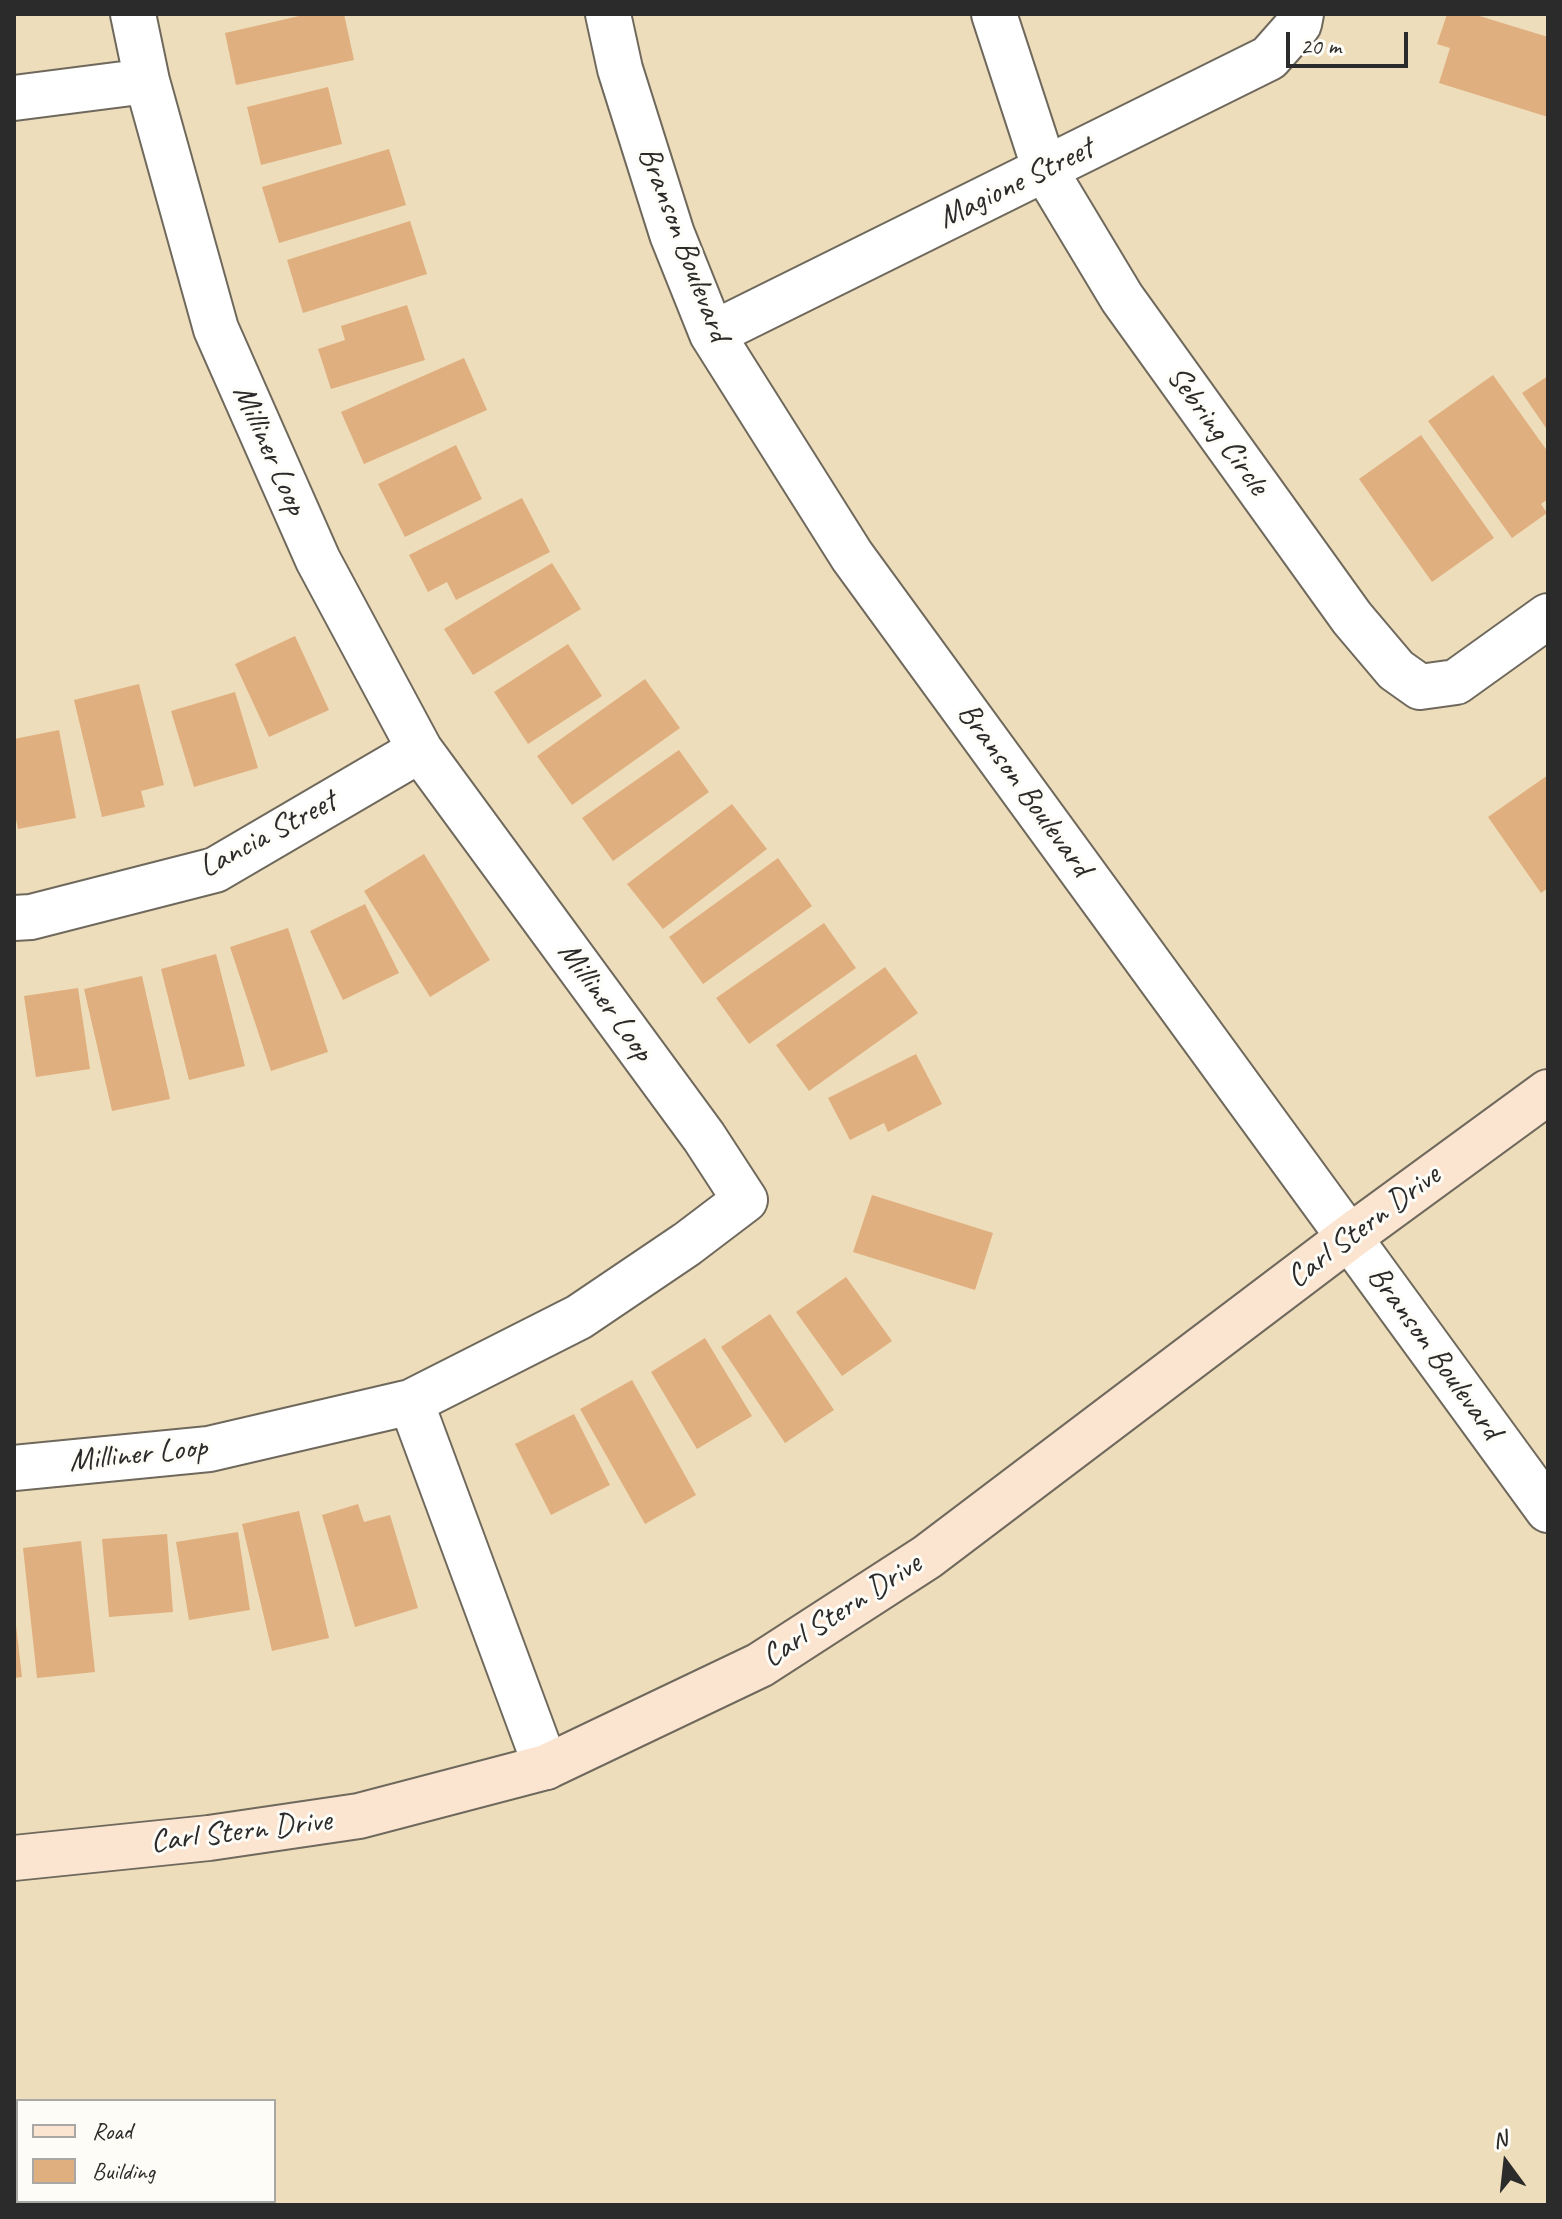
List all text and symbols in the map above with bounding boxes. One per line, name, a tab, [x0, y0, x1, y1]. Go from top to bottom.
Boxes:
scale bar	[1290, 16, 1412, 66]
text: 20 m	[1300, 31, 1341, 61]
street label: Magione Street	[932, 130, 1100, 238]
street label: Branson Boulevard	[628, 141, 738, 347]
street label: Sebring Circle	[1157, 359, 1277, 503]
street label: Milliner Loop	[223, 379, 315, 521]
street label: Branson Boulevard	[948, 696, 1100, 884]
street label: Lancia Street	[193, 783, 343, 887]
street label: Milliner Loop	[549, 935, 661, 1069]
street label: Carl Stern Drive	[1280, 1157, 1448, 1297]
street label: Branson Boulevard	[1358, 1259, 1510, 1447]
street label: Milliner Loop	[67, 1429, 209, 1481]
street label: Carl Stern Drive	[755, 1545, 929, 1677]
street label: Carl Stern Drive	[148, 1802, 334, 1862]
legend	[16, 2099, 276, 2203]
text: Road	[92, 2116, 132, 2146]
north arrow	[1466, 2123, 1546, 2203]
text: N	[1490, 2125, 1510, 2155]
text: Building	[92, 2156, 155, 2186]

